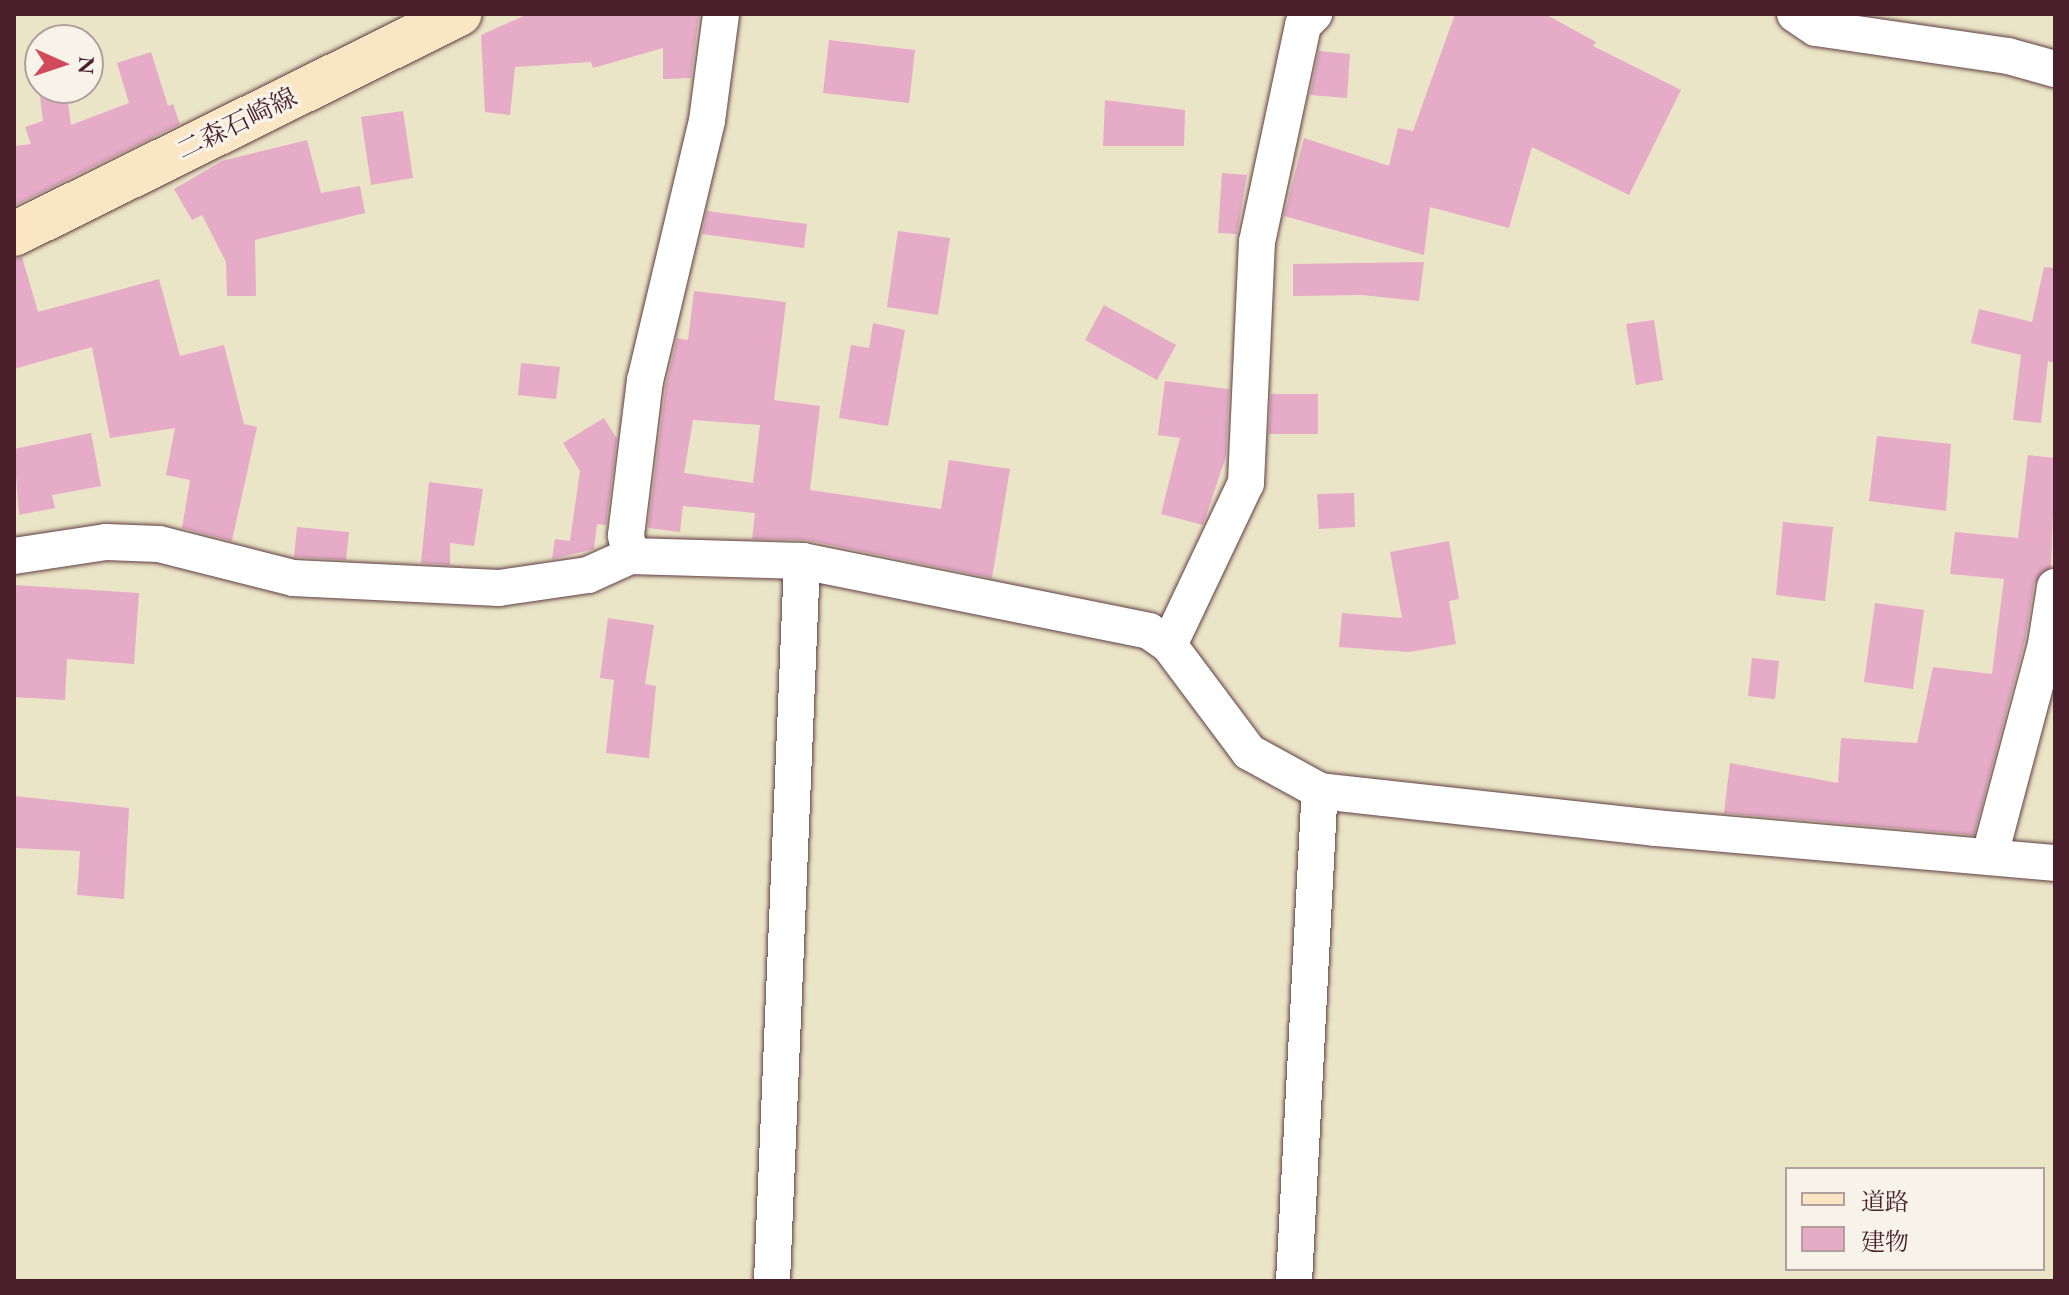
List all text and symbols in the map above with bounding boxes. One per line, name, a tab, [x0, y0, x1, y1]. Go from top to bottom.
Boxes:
north arrow	[24, 24, 104, 104]
text: N	[72, 56, 101, 75]
street label: 二森石崎線	[172, 81, 302, 167]
legend	[1785, 1167, 2045, 1271]
text: 道路	[1861, 1186, 1909, 1217]
text: 建物	[1861, 1226, 1909, 1257]

